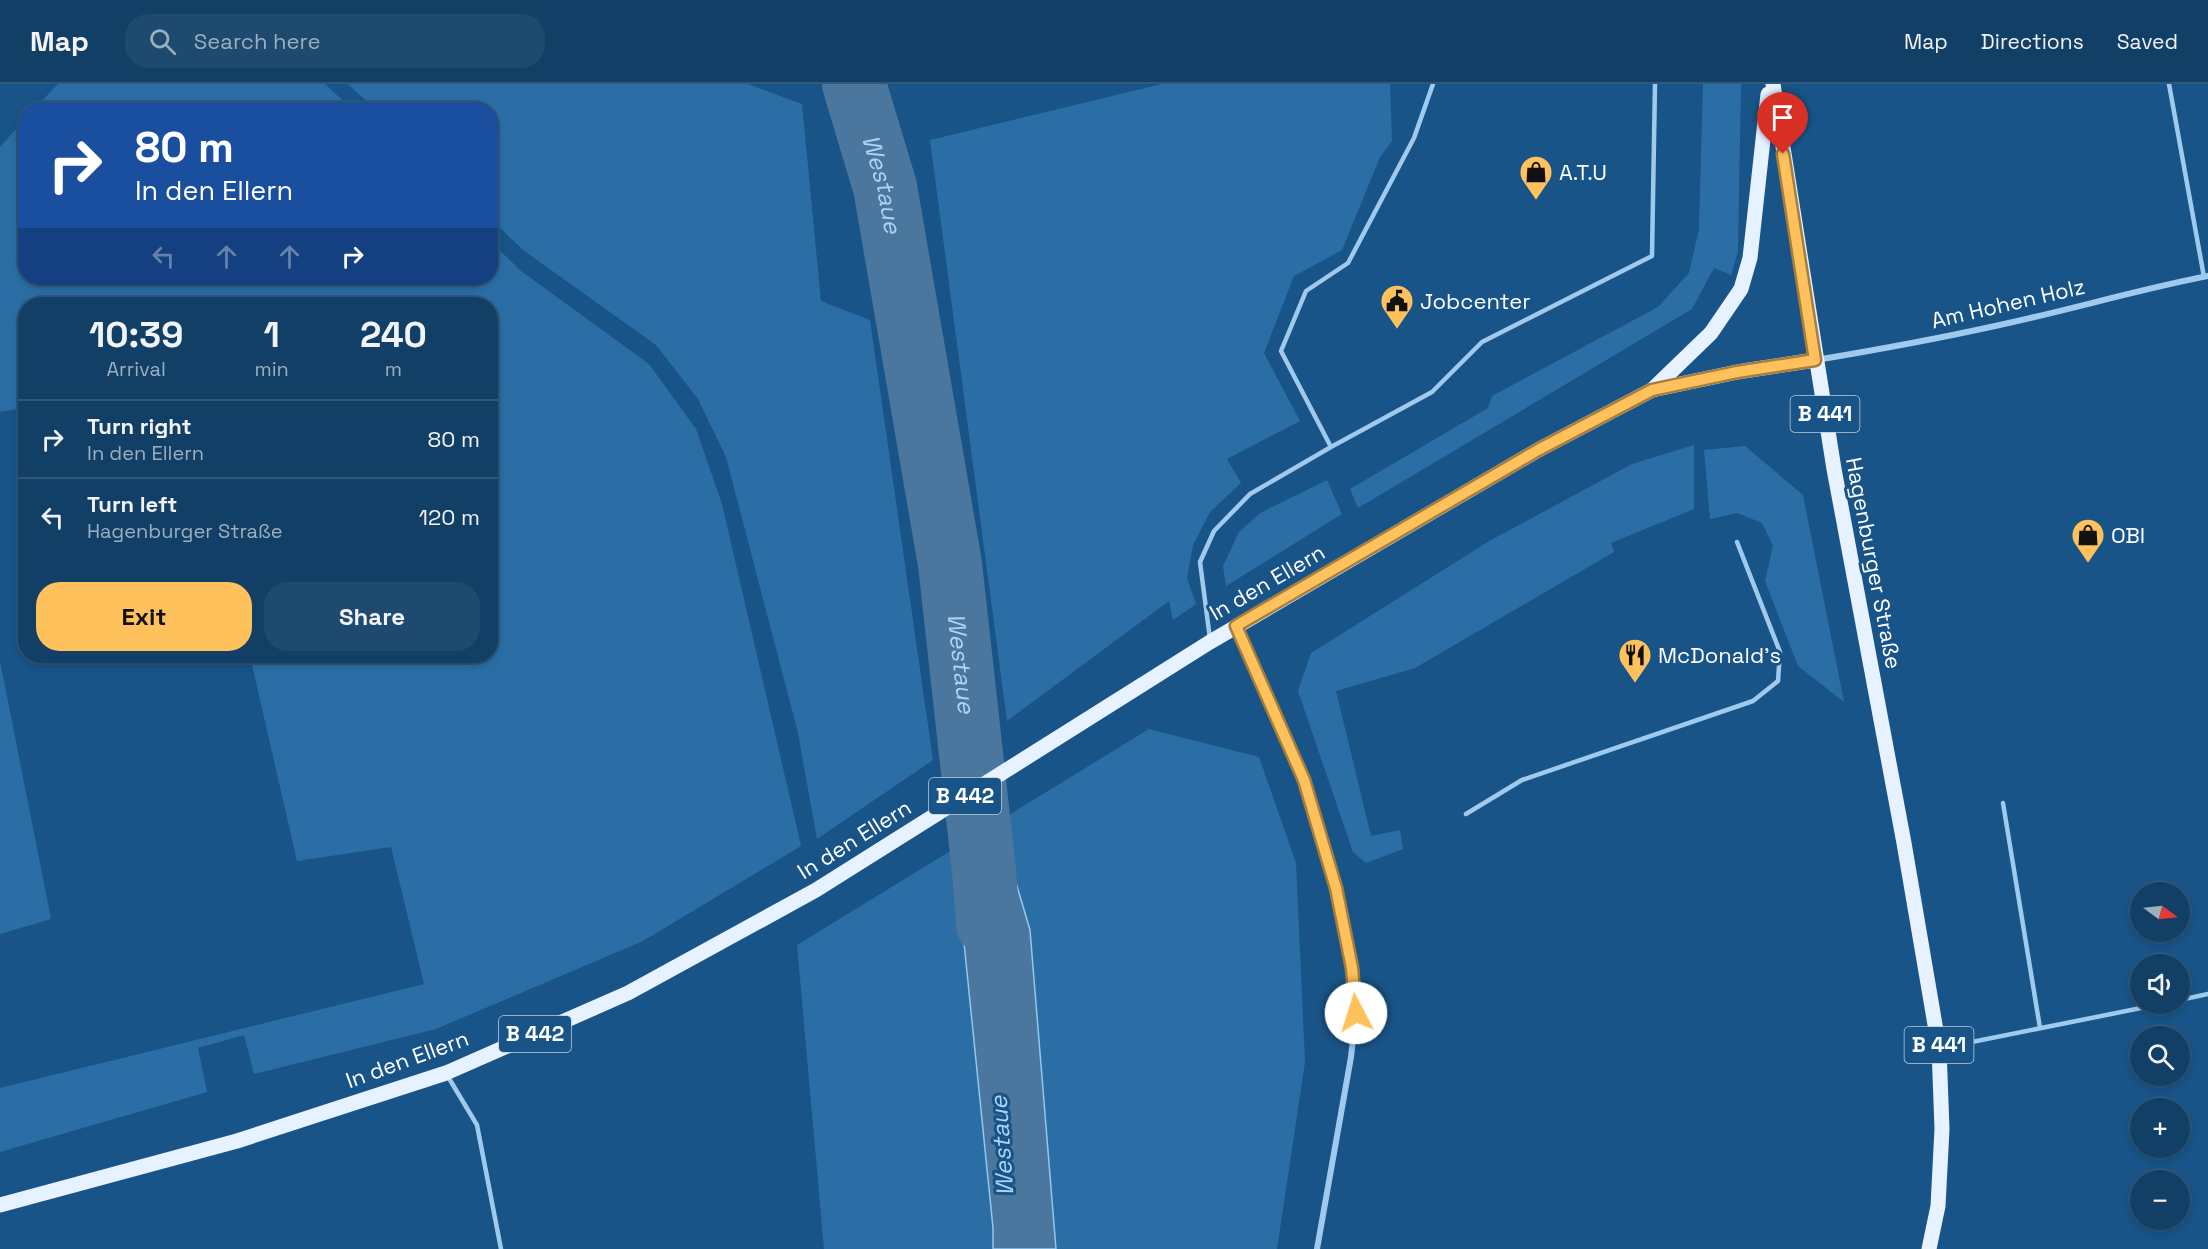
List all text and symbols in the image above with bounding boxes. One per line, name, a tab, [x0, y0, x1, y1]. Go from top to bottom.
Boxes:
search box	[125, 14, 545, 68]
text: Map	[30, 23, 89, 59]
icon: search	[146, 25, 179, 58]
text: Search here	[194, 27, 321, 55]
text: Map	[1904, 28, 1948, 55]
text: Directions	[1981, 28, 2084, 55]
text: Saved	[2117, 28, 2178, 55]
pin	[1757, 92, 1808, 154]
icon: arrive	[1766, 101, 1799, 134]
text: 80 m	[135, 121, 234, 174]
icon: right	[36, 126, 114, 204]
water label: Westaue	[855, 131, 909, 236]
shop icon: A.T.U	[1518, 154, 1554, 201]
place label: A.T.U	[1559, 158, 1607, 186]
text: In den Ellern	[135, 173, 293, 208]
icon: left	[147, 240, 180, 273]
icon: ahead	[210, 240, 243, 273]
icon: ahead	[273, 240, 306, 273]
icon: right	[336, 240, 369, 273]
street label: Am Hohen Holz	[1928, 272, 2088, 334]
public building icon: Jobcenter	[1379, 283, 1415, 330]
place label: Jobcenter	[1420, 287, 1531, 315]
text: 10:39	[89, 312, 183, 358]
text: 1	[264, 312, 280, 358]
text: 240	[360, 312, 427, 358]
text: Arrival	[107, 356, 166, 382]
text: min	[255, 356, 289, 382]
text: m	[385, 356, 402, 382]
road number: B 441	[1790, 396, 1860, 432]
text: Turn right	[87, 412, 192, 440]
icon: right	[36, 423, 69, 456]
text: 80 m	[428, 425, 480, 453]
text: In den Ellern	[87, 440, 204, 466]
street label: Hagenburger Straße	[1840, 455, 1908, 671]
text: Turn left	[87, 490, 177, 518]
icon: left	[36, 501, 69, 534]
text: 120 m	[419, 503, 480, 531]
shop icon: OBI	[2070, 517, 2106, 564]
text: Hagenburger Straße	[87, 518, 283, 544]
place label: OBI	[2111, 521, 2145, 549]
street label: In den Ellern	[1204, 538, 1330, 626]
button: Exit	[36, 582, 252, 651]
button: Share	[264, 582, 480, 651]
water label: Westaue	[941, 611, 983, 716]
restaurant icon: McDonald's	[1617, 637, 1653, 684]
place label: McDonald's	[1658, 641, 1781, 669]
road number: B 442	[929, 778, 1001, 814]
street label: In den Ellern	[792, 793, 916, 885]
north arrow	[2130, 882, 2190, 942]
map controls	[2130, 882, 2190, 1230]
button: sound	[2130, 954, 2190, 1014]
position arrow	[1324, 981, 1388, 1045]
road number: B 442	[499, 1016, 571, 1052]
street label: In den Ellern	[342, 1024, 472, 1094]
button: search	[2130, 1026, 2190, 1086]
road number: B 441	[1904, 1027, 1974, 1063]
water label: Westaue	[982, 1094, 1020, 1197]
button: +	[2130, 1098, 2190, 1158]
button: −	[2130, 1170, 2190, 1230]

